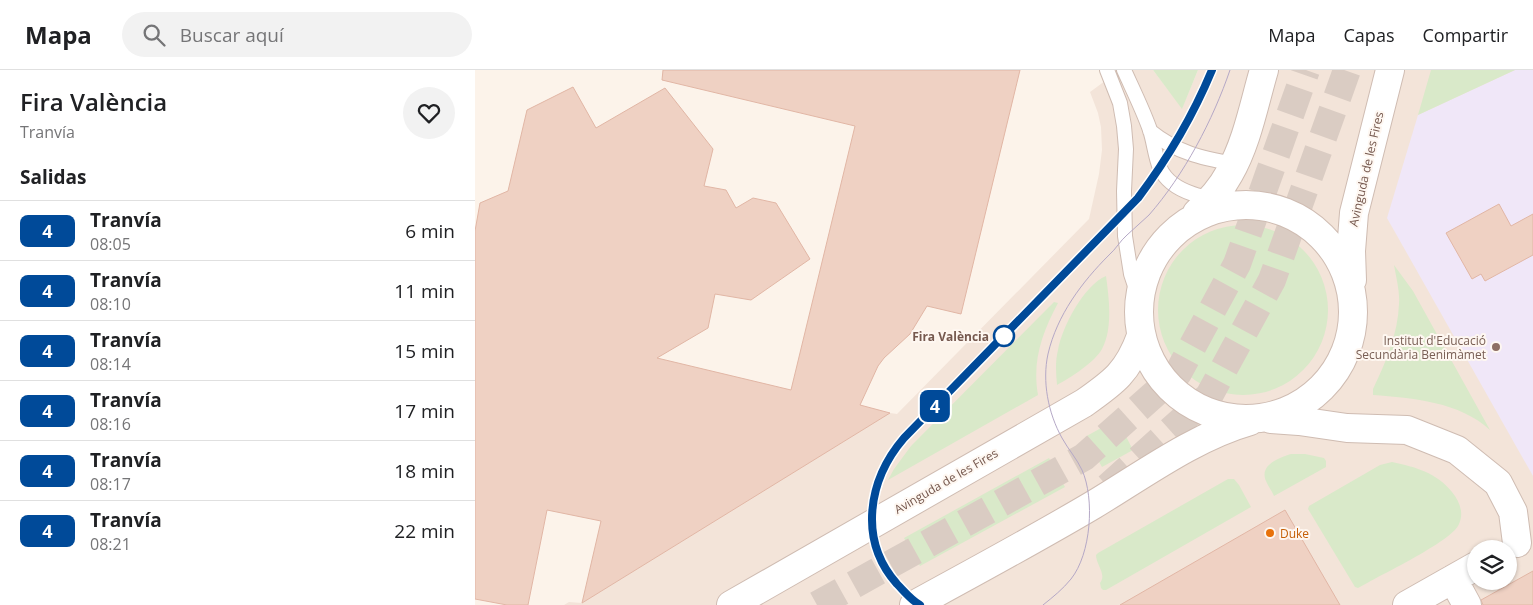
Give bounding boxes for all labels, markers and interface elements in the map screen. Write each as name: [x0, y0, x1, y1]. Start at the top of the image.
search box: [122, 12, 472, 57]
text: Mapa: [25, 18, 92, 51]
icon: search: [140, 21, 168, 49]
text: Buscar aquí: [180, 22, 284, 48]
text: Mapa: [1268, 23, 1316, 47]
text: Capas: [1344, 23, 1394, 47]
text: Compartir: [1422, 23, 1508, 47]
text: Fira València: [20, 85, 167, 118]
button: heart: [403, 87, 455, 139]
street label: Avinguda de les Fires: [1345, 110, 1388, 228]
text: Tranvía: [20, 121, 75, 143]
text: Salidas: [20, 164, 86, 190]
text: Tranvía: [90, 207, 162, 233]
text: 6 min: [405, 218, 455, 244]
text: 4: [42, 219, 53, 243]
text: 08:05: [90, 233, 131, 255]
text: Tranvía: [90, 267, 162, 293]
text: 11 min: [394, 278, 455, 304]
text: 4: [42, 279, 53, 303]
text: 08:10: [90, 293, 131, 315]
marker: Fira València: [993, 325, 1015, 347]
text: Tranvía: [90, 327, 162, 353]
place label: Fira València: [912, 328, 989, 345]
place label: Institut d'Educació Secundària Benimàmet: [1356, 332, 1486, 363]
text: 15 min: [394, 338, 455, 364]
text: 4: [42, 339, 53, 363]
marker: Institut d'Educació Secundària Benimàmet: [1490, 341, 1502, 353]
text: 08:14: [90, 353, 131, 375]
text: Tranvía: [90, 387, 162, 413]
line badge: 4: [919, 390, 951, 422]
text: 4: [930, 394, 940, 418]
text: 17 min: [394, 398, 455, 424]
text: 4: [42, 399, 53, 423]
text: 08:16: [90, 413, 131, 435]
street label: Avinguda de les Fires: [891, 444, 1001, 518]
text: Tranvía: [90, 447, 162, 473]
text: 18 min: [394, 458, 455, 484]
text: 4: [42, 459, 53, 483]
text: 08:17: [90, 473, 131, 495]
text: Tranvía: [90, 507, 162, 533]
text: 22 min: [394, 518, 455, 544]
text: 4: [42, 519, 53, 543]
place label: Duke: [1280, 525, 1309, 542]
marker: Duke: [1264, 527, 1276, 539]
text: 08:21: [90, 533, 131, 555]
map controls: [1467, 540, 1517, 590]
button: layers: [1467, 540, 1517, 590]

